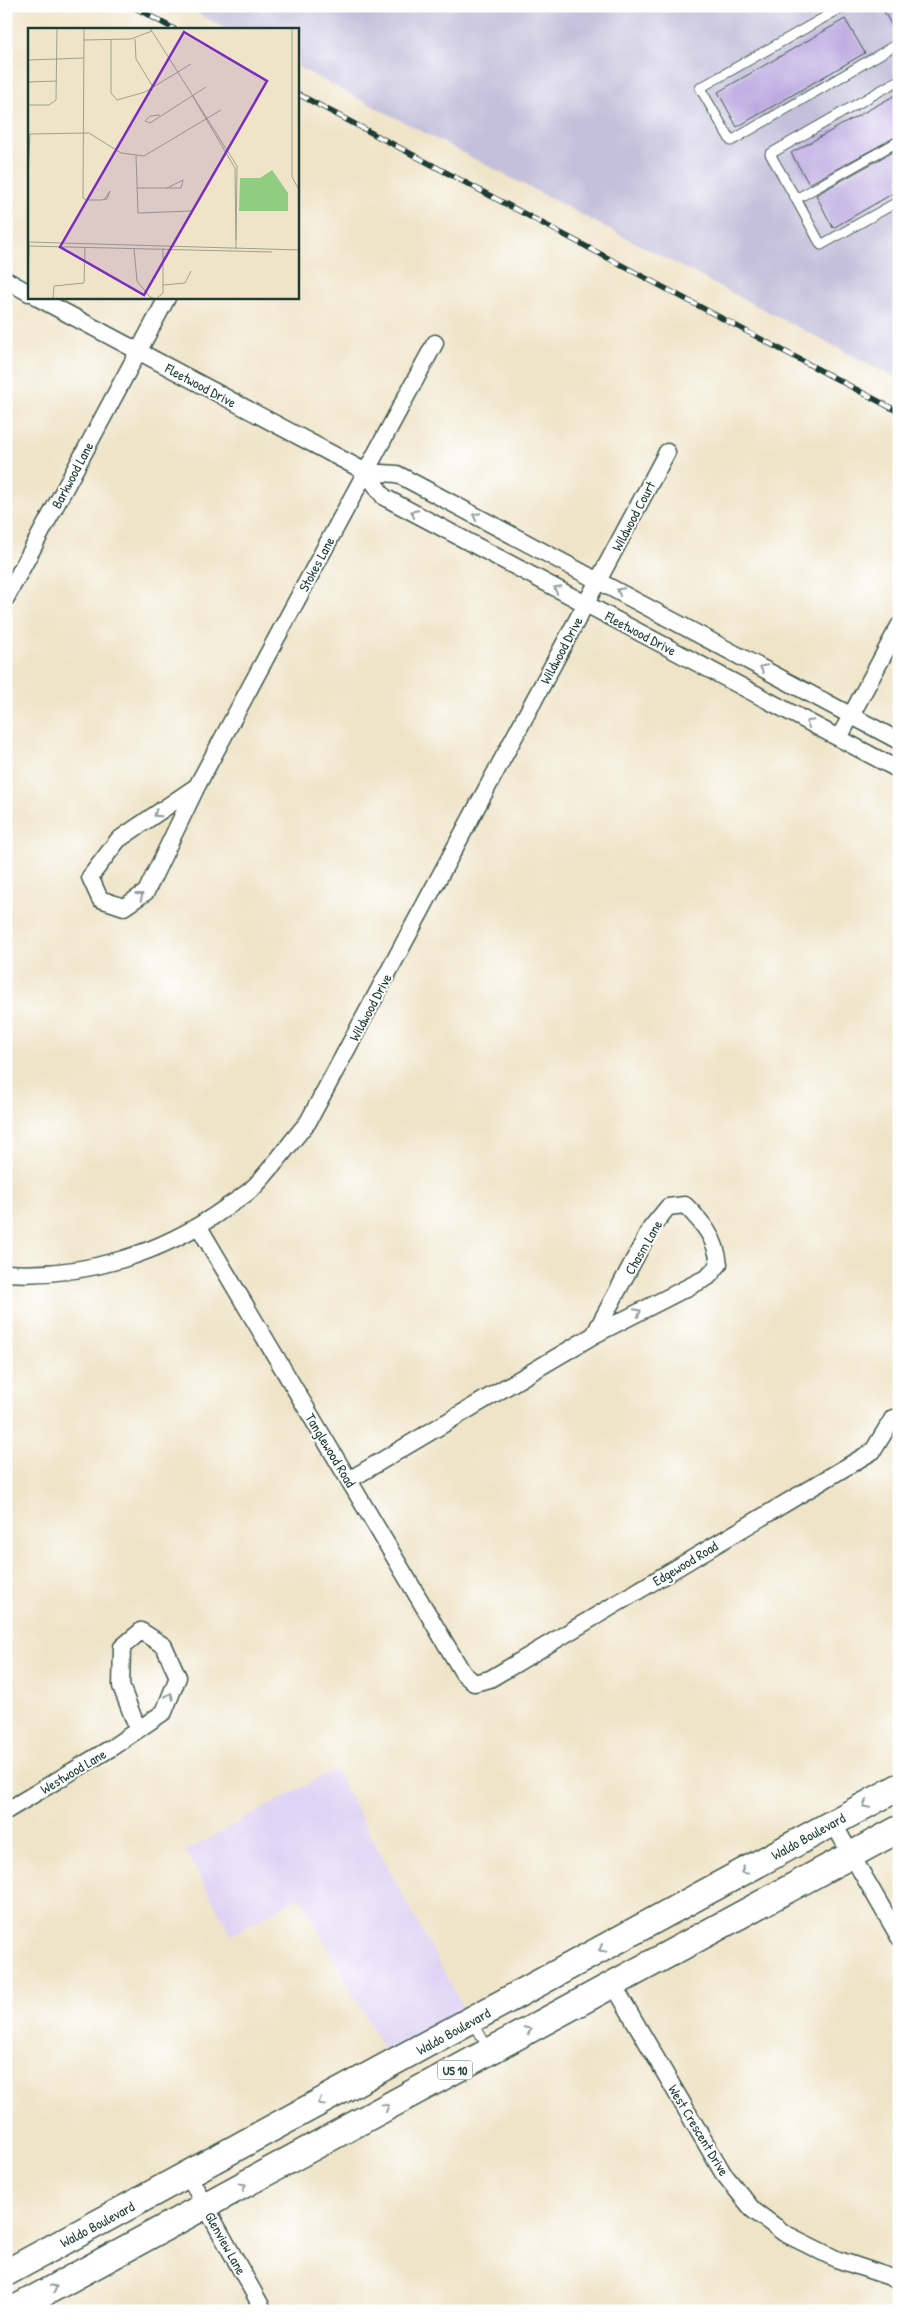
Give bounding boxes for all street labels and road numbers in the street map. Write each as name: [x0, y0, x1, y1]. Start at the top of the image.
street label: Fleetwood Drive: [161, 358, 240, 412]
street label: Barkwood Lane: [47, 438, 98, 512]
street label: Wildwood Court: [607, 478, 659, 554]
street label: Stokes Lane: [294, 533, 339, 595]
street label: Fleetwood Drive: [601, 606, 680, 660]
street label: Wildwood Drive: [535, 613, 587, 687]
street label: Wildwood Drive: [344, 970, 396, 1044]
street label: Chasm Lane: [620, 1216, 666, 1278]
street label: Tanglewood Road: [301, 1409, 361, 1492]
street label: Edgewood Road: [649, 1536, 722, 1591]
street label: Westwood Lane: [37, 1744, 110, 1798]
street label: Waldo Boulevard: [768, 1808, 849, 1864]
street label: Waldo Boulevard: [413, 2003, 494, 2059]
road number: US 10: [438, 2060, 472, 2080]
street label: West Crescent Drive: [664, 2081, 734, 2180]
street label: Waldo Boulevard: [56, 2196, 138, 2252]
street label: Glenview Lane: [201, 2208, 251, 2278]

